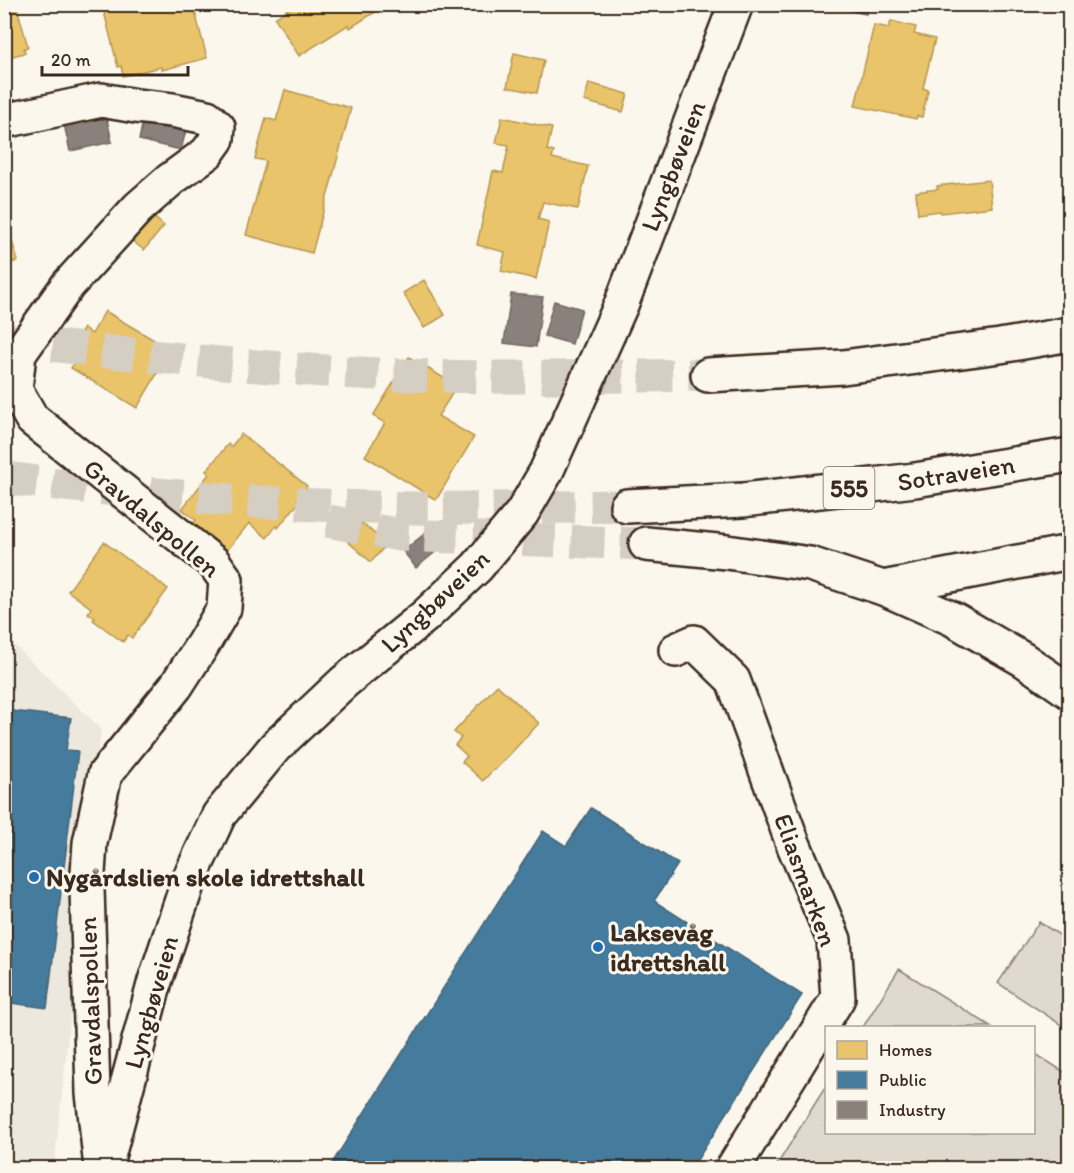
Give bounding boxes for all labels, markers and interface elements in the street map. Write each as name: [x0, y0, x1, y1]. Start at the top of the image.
scale bar: [42, 39, 188, 77]
text: 20 m: [51, 49, 91, 71]
street label: Lyngbøveien: [633, 96, 713, 236]
street label: Sotraveien: [895, 448, 1017, 498]
street label: Gravdalspollen: [77, 452, 227, 585]
road number: 555: [824, 467, 874, 509]
street label: Lyngbøveien: [374, 542, 496, 660]
street label: Eliasmarken: [767, 809, 845, 951]
place label: Nygårdslien skole idrettshall: [46, 861, 365, 893]
marker: Nygårdslien skole idrettshall: [27, 870, 41, 884]
street label: Gravdalspollen: [71, 916, 109, 1086]
place label: Laksevåg idrettshall: [610, 916, 726, 978]
street label: Lyngbøveien: [117, 931, 185, 1072]
marker: Laksevåg idrettshall: [591, 940, 605, 954]
legend: [825, 1026, 1035, 1134]
text: Homes: [879, 1039, 932, 1061]
text: Public: [879, 1069, 927, 1091]
text: Industry: [879, 1099, 946, 1121]

